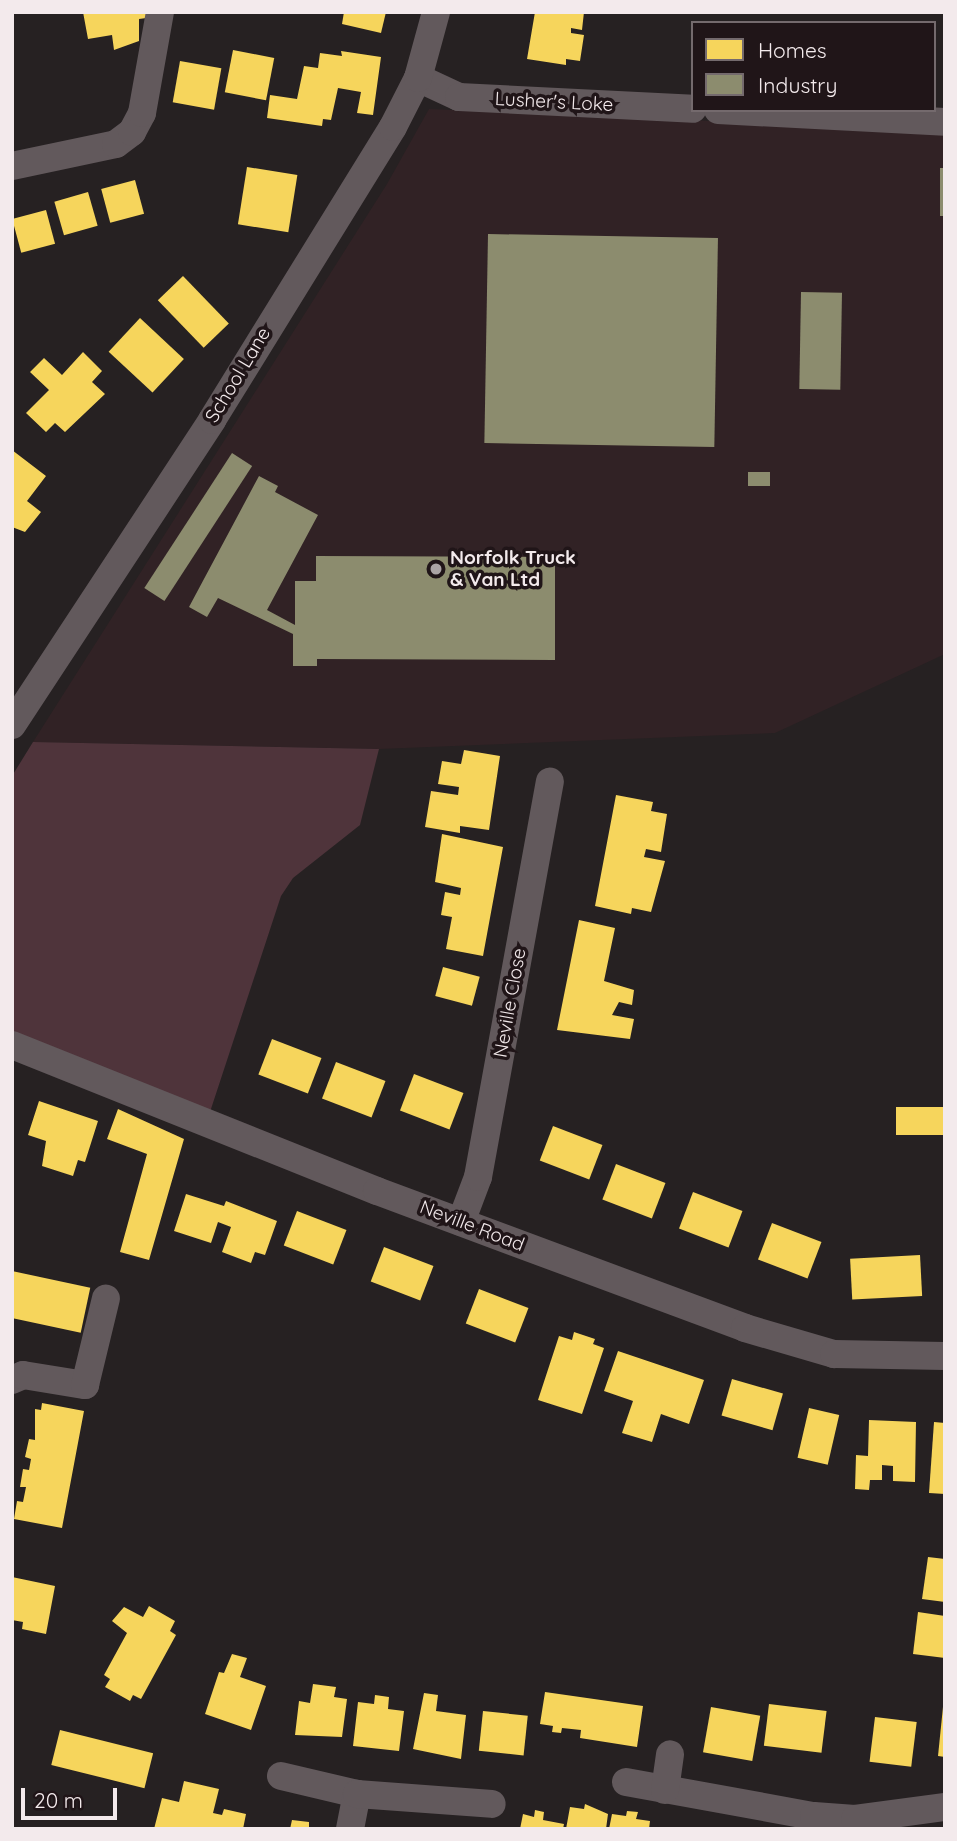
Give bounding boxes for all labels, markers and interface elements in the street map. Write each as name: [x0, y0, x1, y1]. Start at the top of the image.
legend: [691, 21, 936, 112]
text: Homes: [758, 37, 827, 63]
text: Industry: [758, 72, 837, 98]
street label: Lusher's Loke: [494, 88, 614, 116]
street label: School Lane: [201, 323, 275, 427]
place label: Norfolk Truck & Van Ltd: [450, 547, 576, 591]
marker: Norfolk Truck & Van Ltd: [428, 561, 444, 577]
street label: Neville Close: [489, 946, 531, 1060]
street label: Neville Road: [416, 1196, 528, 1256]
scale bar: [24, 1774, 121, 1818]
text: 20 m: [34, 1787, 83, 1813]

